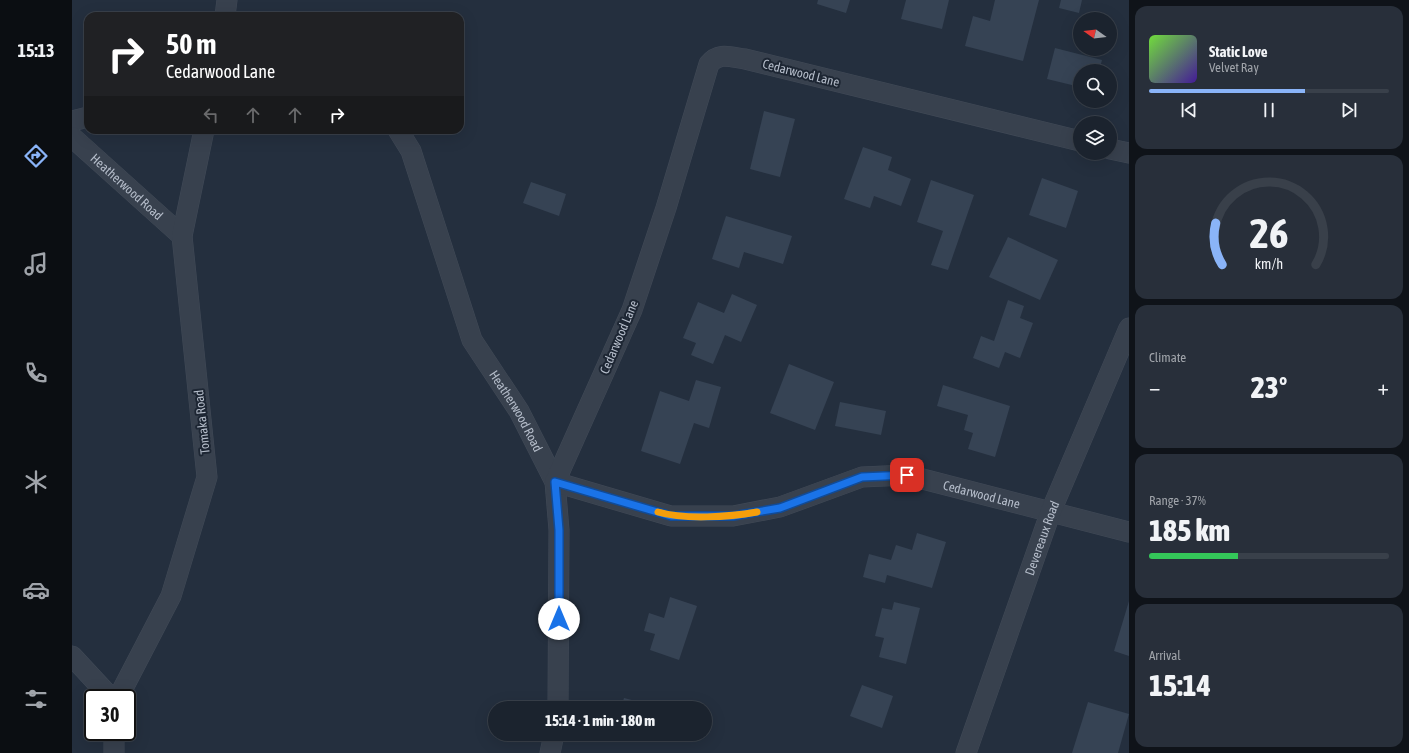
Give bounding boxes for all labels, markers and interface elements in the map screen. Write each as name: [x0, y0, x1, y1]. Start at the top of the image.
north arrow: [1073, 12, 1117, 56]
map controls: [1073, 12, 1117, 160]
icon: right: [100, 28, 152, 80]
text: 50 m: [166, 28, 216, 60]
text: 15:13: [17, 40, 55, 61]
text: Static Love: [1209, 43, 1268, 60]
street label: Cedarwood Lane: [761, 56, 841, 90]
text: Velvet Ray: [1209, 60, 1259, 75]
text: Cedarwood Lane: [166, 61, 275, 82]
button: search: [1073, 64, 1117, 108]
icon: previous: [1178, 99, 1200, 121]
icon: pause: [1258, 99, 1280, 121]
icon: next: [1338, 99, 1360, 121]
icon: left: [200, 104, 222, 126]
icon: ahead: [242, 104, 264, 126]
icon: ahead: [284, 104, 306, 126]
icon: right: [326, 104, 348, 126]
button: layers: [1073, 116, 1117, 160]
icon: directions: [22, 142, 50, 170]
street label: Heatherwood Road: [88, 150, 166, 223]
text: 26: [1249, 209, 1289, 257]
icon: music: [22, 250, 50, 278]
text: km/h: [1255, 256, 1283, 272]
street label: Cedarwood Lane: [597, 298, 641, 376]
text: Climate: [1149, 350, 1186, 365]
icon: phone: [22, 359, 50, 387]
street label: Heatherwood Road: [487, 367, 546, 454]
text: 23°: [1251, 370, 1287, 404]
text: −: [1149, 374, 1160, 400]
text: +: [1378, 374, 1389, 400]
street label: Tomaka Road: [191, 389, 213, 455]
pin: [890, 458, 924, 492]
icon: arrive: [896, 464, 918, 486]
icon: climate: [22, 468, 50, 496]
street label: Cedarwood Lane: [942, 477, 1022, 511]
text: Range · 37%: [1149, 493, 1206, 508]
street label: Devereaux Road: [1022, 498, 1062, 577]
text: 185 km: [1149, 513, 1230, 547]
icon: car: [22, 576, 50, 604]
position arrow: [538, 598, 580, 640]
text: Arrival: [1149, 648, 1181, 663]
text: 15:14: [1149, 668, 1211, 702]
icon: filters: [22, 685, 50, 713]
speed limit sign: 30: [84, 689, 136, 741]
text: 15:14 · 1 min · 180 m: [545, 712, 655, 729]

